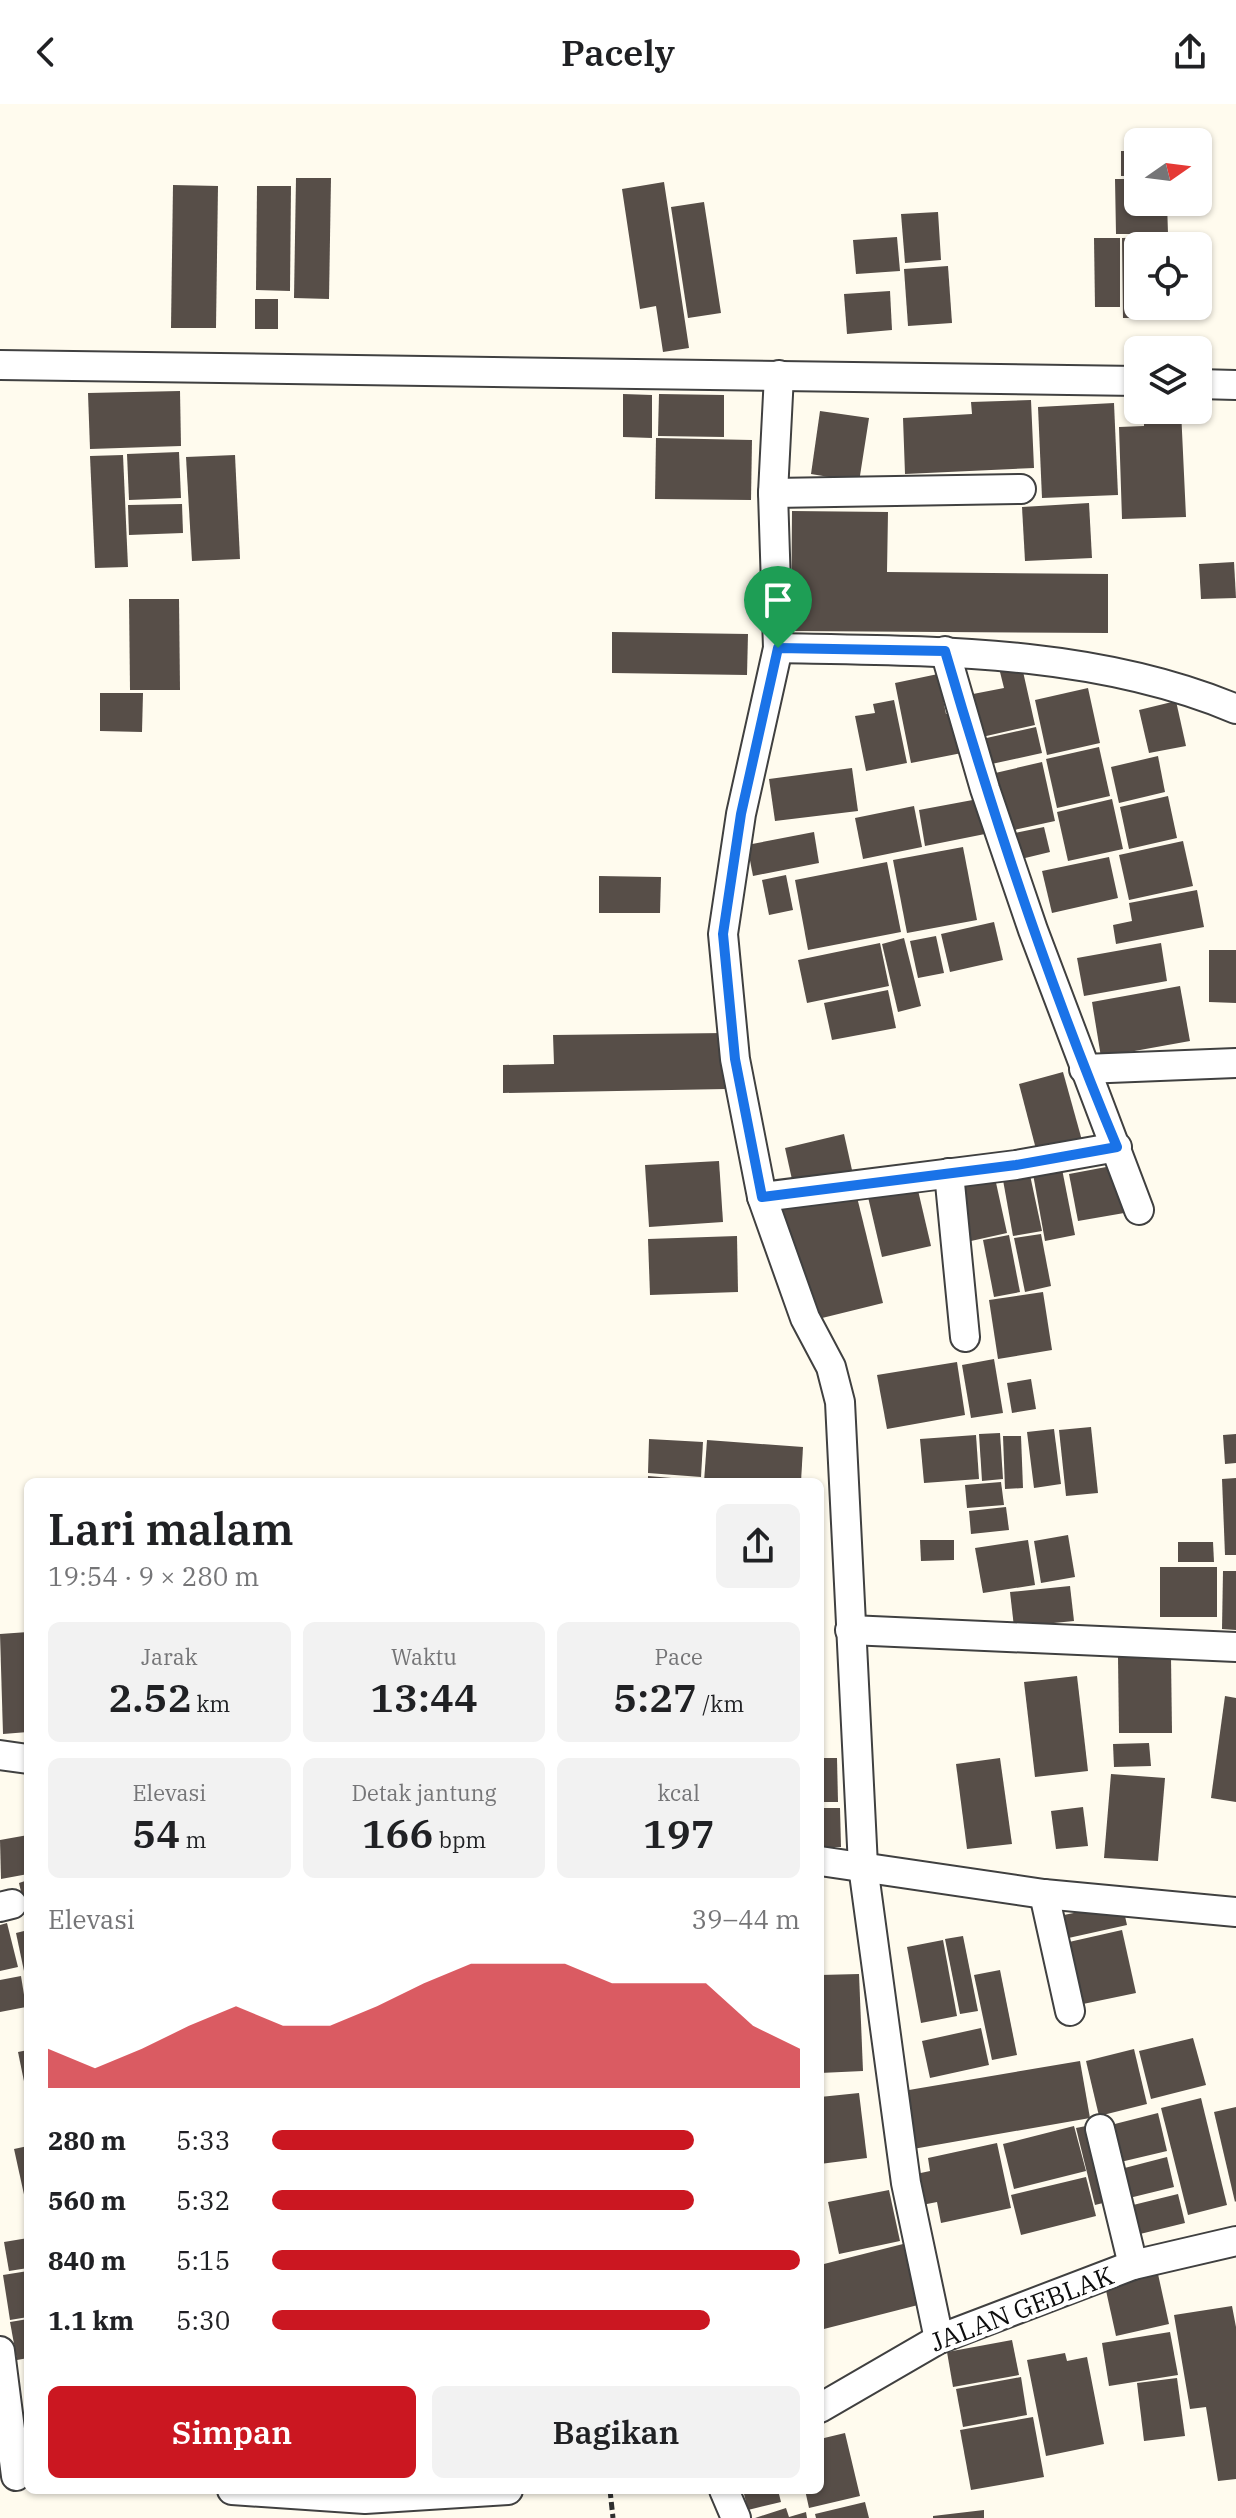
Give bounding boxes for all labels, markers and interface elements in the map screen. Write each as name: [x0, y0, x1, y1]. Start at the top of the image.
text: Pacely: [561, 29, 675, 76]
icon: back: [24, 30, 68, 74]
icon: share: [1168, 30, 1212, 74]
north arrow: [1124, 128, 1212, 216]
map controls: [1124, 128, 1212, 424]
button: locate: [1124, 232, 1212, 320]
button: layers: [1124, 336, 1212, 424]
pin: [744, 566, 812, 648]
icon: arrive: [756, 578, 800, 622]
text: Lari malam: [48, 1500, 294, 1557]
button: share: [716, 1504, 800, 1588]
text: 19:54 · 9 × 280 m: [48, 1559, 259, 1593]
text: Jarak: [141, 1642, 198, 1671]
text: Waktu: [391, 1642, 457, 1671]
text: Pace: [654, 1642, 703, 1671]
text: 2.52: [108, 1671, 191, 1723]
text: 13:44: [370, 1671, 478, 1723]
text: 5:27: [613, 1671, 697, 1723]
text: km: [191, 1689, 230, 1718]
text: /km: [697, 1689, 744, 1718]
text: Elevasi: [133, 1778, 206, 1807]
text: Detak jantung: [351, 1778, 497, 1807]
text: kcal: [657, 1778, 700, 1807]
text: 54: [132, 1807, 180, 1859]
text: 166: [362, 1807, 434, 1859]
text: 197: [643, 1807, 715, 1859]
text: m: [180, 1825, 206, 1854]
text: bpm: [434, 1825, 486, 1854]
text: Elevasi: [48, 1902, 135, 1936]
text: 39–44 m: [692, 1902, 800, 1936]
text: 280 m: [48, 2123, 126, 2157]
text: 5:33: [176, 2123, 230, 2157]
text: 560 m: [48, 2183, 126, 2217]
text: 5:32: [176, 2183, 230, 2217]
text: 840 m: [48, 2243, 126, 2277]
text: 5:15: [176, 2243, 230, 2277]
street label: JALAN GEBLAK: [925, 2258, 1118, 2359]
text: 1.1 km: [48, 2303, 134, 2337]
text: 5:30: [176, 2303, 230, 2337]
button: Simpan: [48, 2386, 416, 2478]
button: Bagikan: [432, 2386, 800, 2478]

